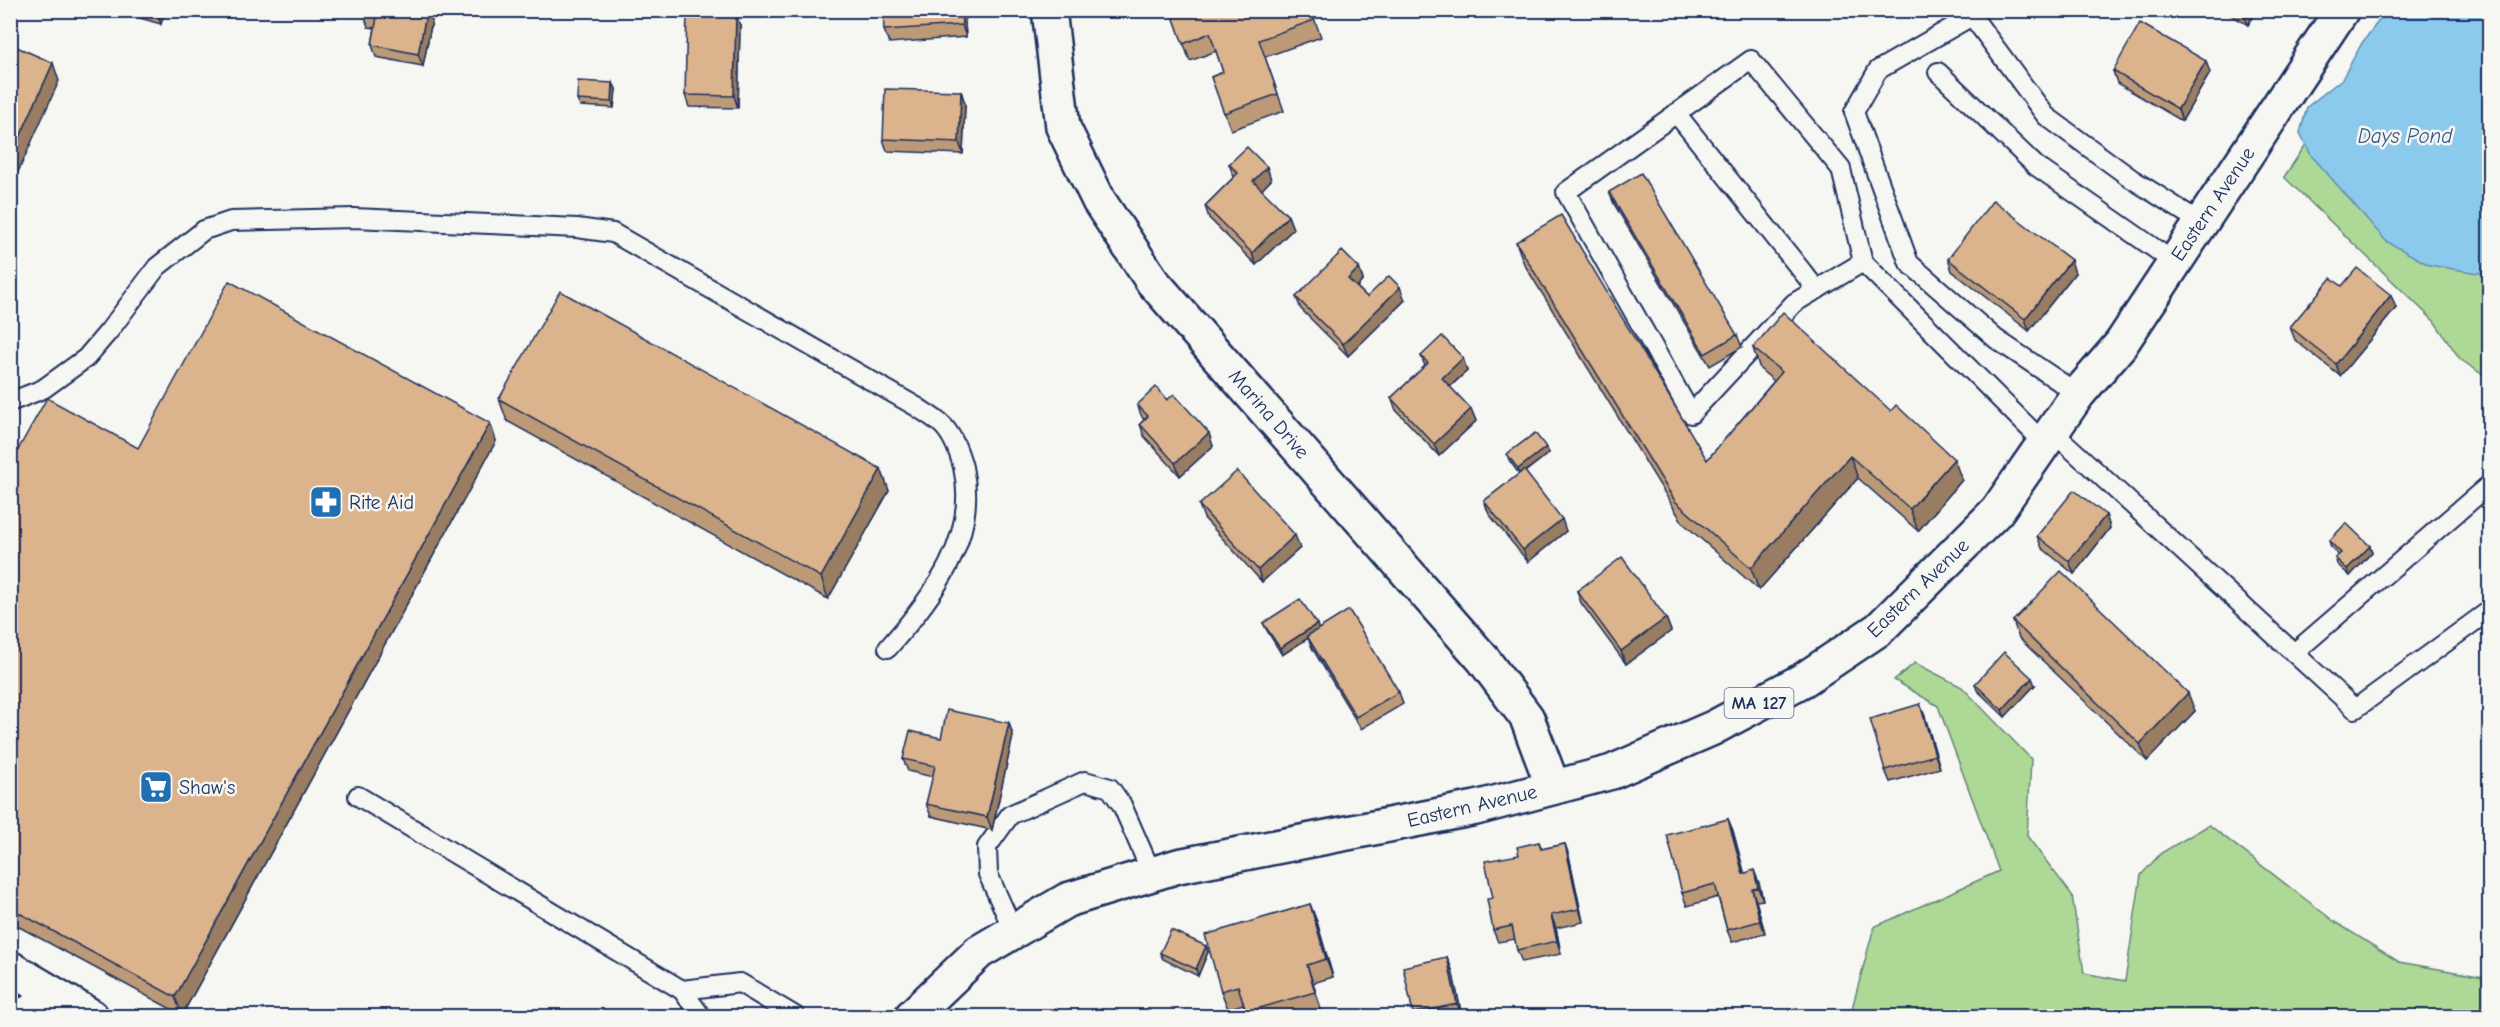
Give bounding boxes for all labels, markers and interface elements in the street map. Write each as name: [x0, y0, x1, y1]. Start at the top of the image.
water label: Days Pond: [2358, 124, 2453, 148]
street label: Eastern Avenue: [2166, 143, 2260, 265]
street label: Marina Drive: [1224, 365, 1314, 463]
pharmacy icon: Rite Aid: [308, 484, 344, 520]
place label: Rite Aid: [349, 491, 414, 514]
street label: Eastern Avenue: [1862, 534, 1974, 642]
road number: MA 127: [1724, 688, 1794, 718]
supermarket icon: Shaw's: [138, 769, 174, 805]
place label: Shaw's: [179, 776, 235, 799]
street label: Eastern Avenue: [1405, 780, 1539, 832]

